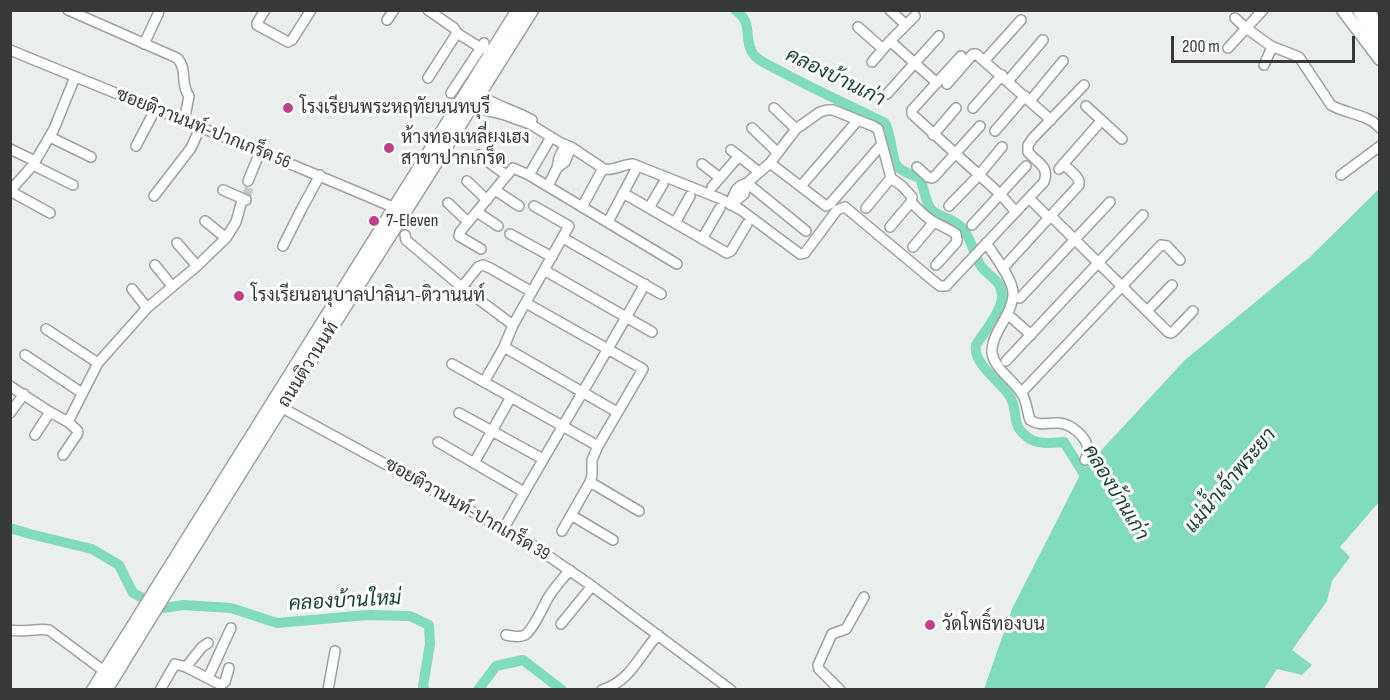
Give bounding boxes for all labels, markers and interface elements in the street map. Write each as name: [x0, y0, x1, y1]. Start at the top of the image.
scale bar: [1174, 24, 1358, 62]
text: 200 m: [1182, 36, 1220, 57]
water label: คลองบ้านเก่า: [782, 44, 888, 112]
street label: ซอยติวานนท์-ปากเกร็ด 56: [113, 84, 293, 174]
place label: โรงเรียนพระหฤทัยนนทบุรี: [300, 97, 490, 119]
marker: โรงเรียนพระหฤทัยนนทบุรี: [281, 101, 295, 115]
place label: ห้างทองเหลี่ยงเฮง สาขาปากเกร็ด: [401, 127, 530, 170]
marker: ห้างทองเหลี่ยงเฮง สาขาปากเกร็ด: [382, 141, 396, 155]
place label: 7-Eleven: [386, 210, 439, 232]
marker: 7-Eleven: [367, 214, 381, 228]
place label: โรงเรียนอนุบาลปาลินา-ติวานนท์: [251, 285, 485, 307]
marker: โรงเรียนอนุบาลปาลินา-ติวานนท์: [232, 289, 246, 303]
street label: ถนนติวานนท์: [274, 318, 344, 412]
water label: แม่น้ำเจ้าพระยา: [1180, 424, 1282, 538]
water label: คลองบ้านเก่า: [1077, 441, 1153, 545]
street label: ซอยติวานนท์-ปากเกร็ด 39: [381, 454, 553, 566]
water label: คลองบ้านใหม่: [288, 587, 402, 617]
place label: วัดโพธิ์ทองบน: [942, 614, 1045, 636]
marker: วัดโพธิ์ทองบน: [923, 618, 937, 632]

